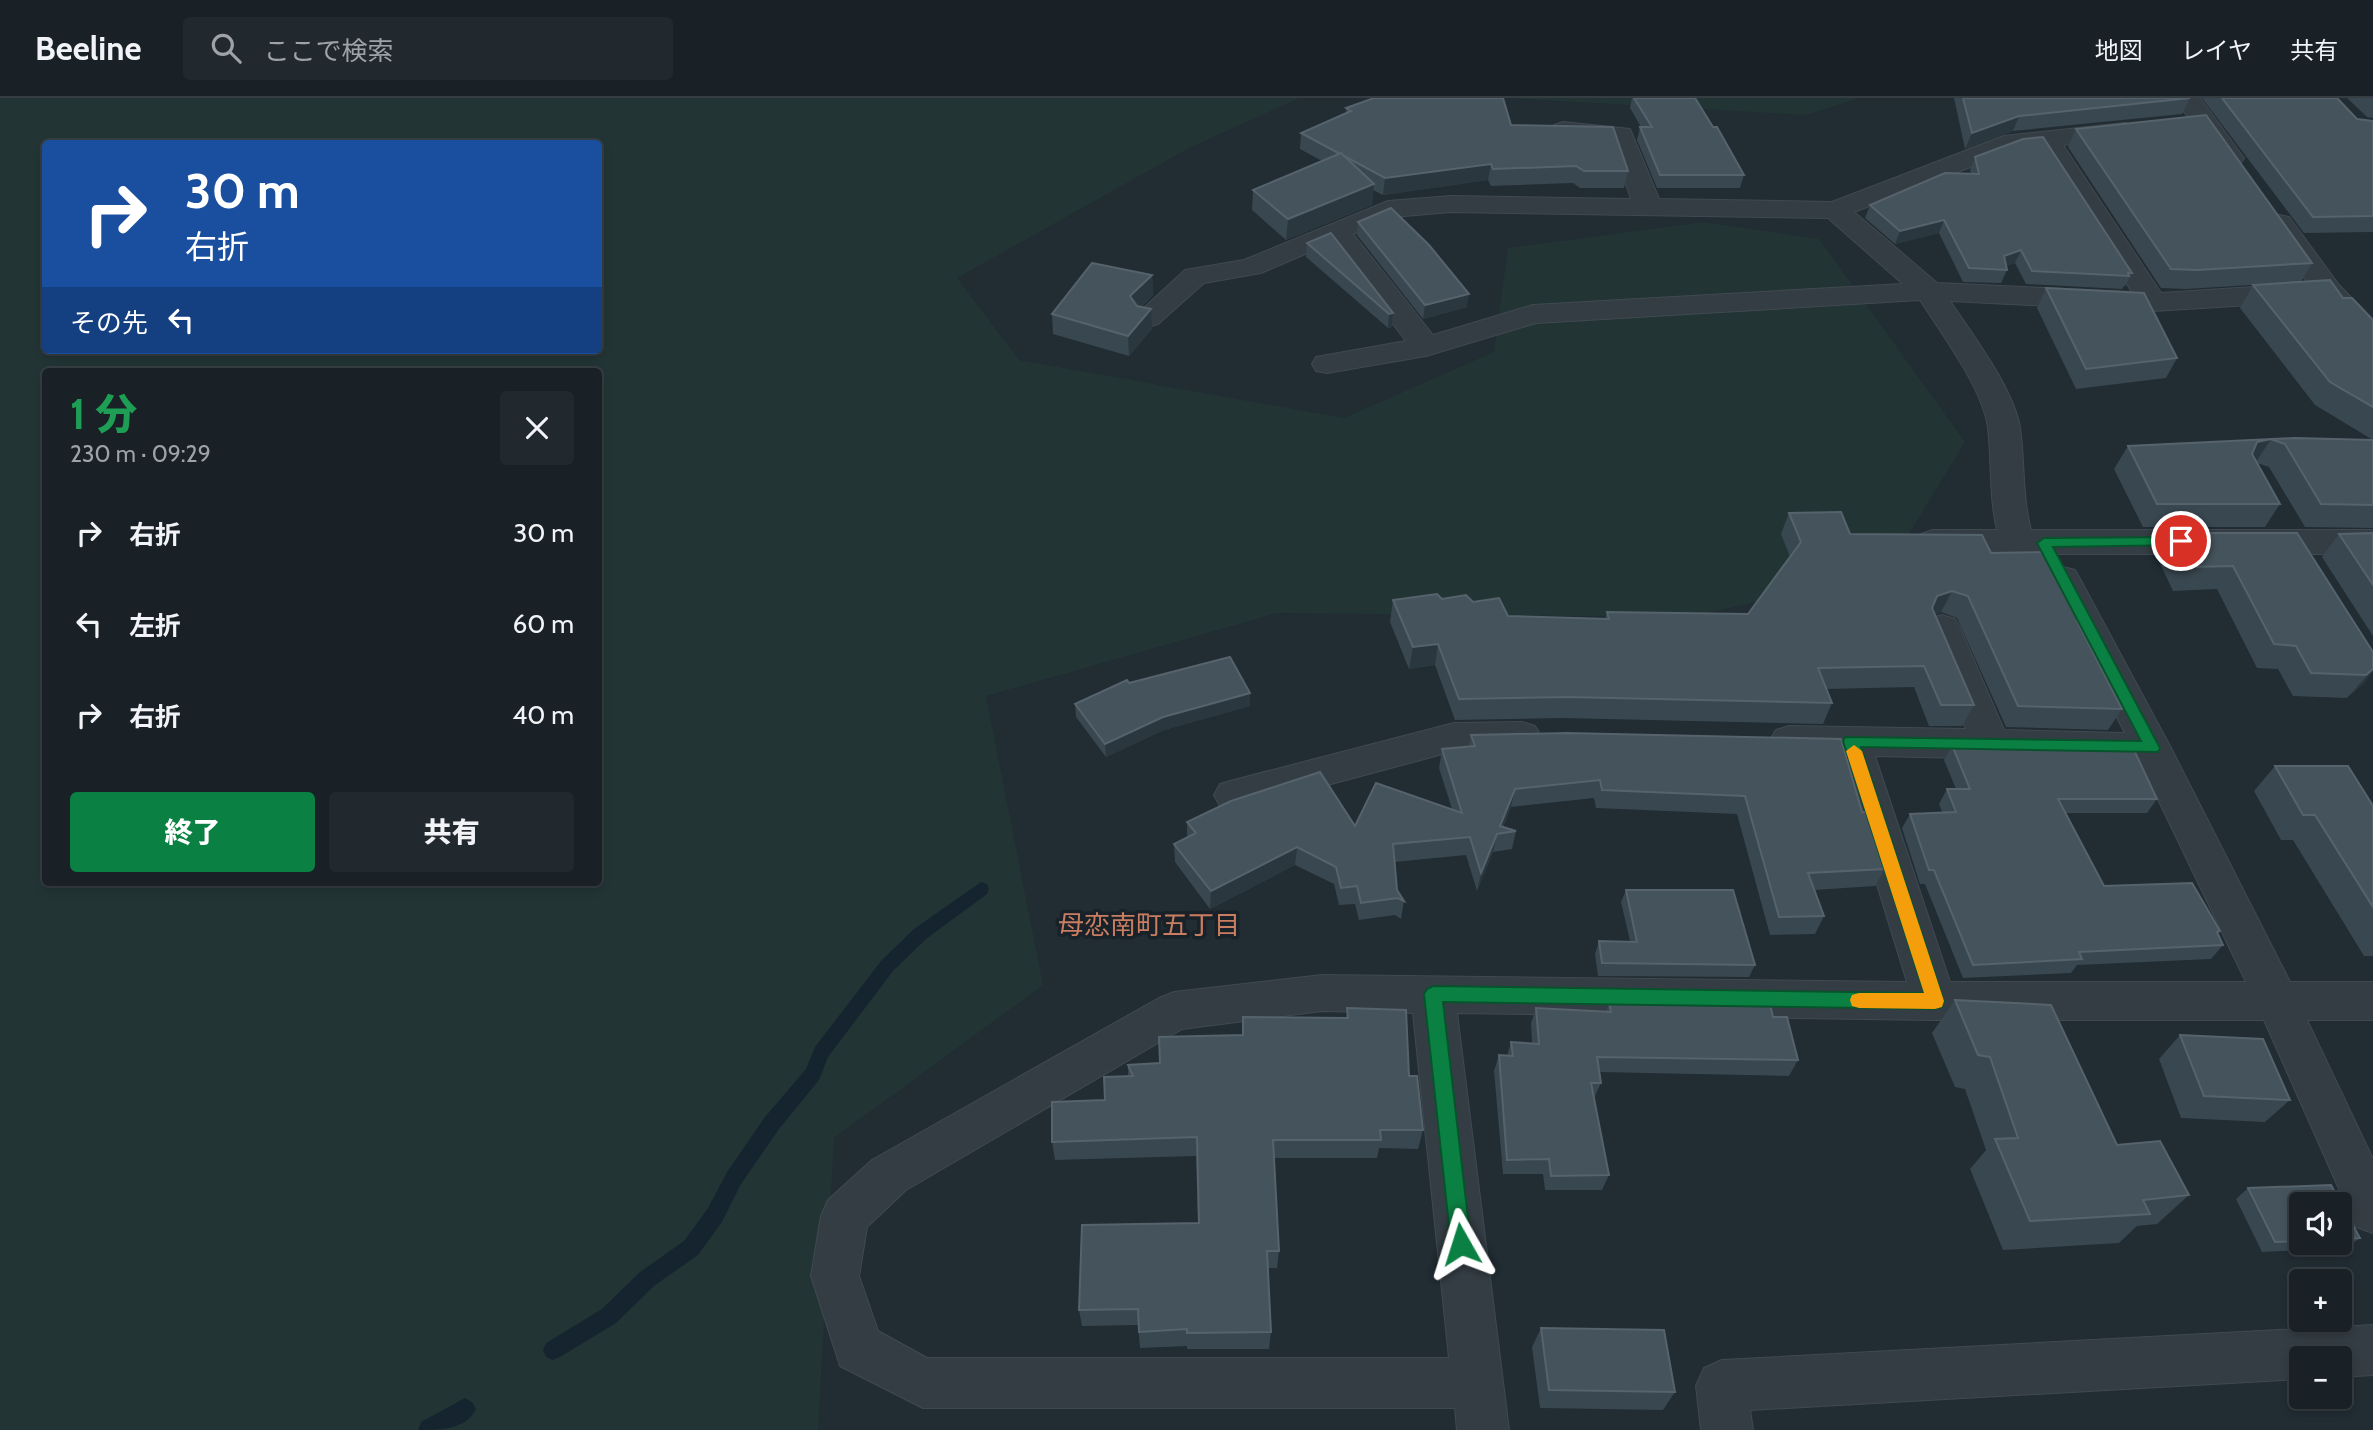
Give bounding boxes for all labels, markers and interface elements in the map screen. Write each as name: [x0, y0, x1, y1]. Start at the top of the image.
search box: [183, 17, 673, 80]
text: Beeline: [35, 28, 141, 68]
icon: search: [207, 29, 245, 67]
text: ここで検索: [263, 35, 393, 67]
text: 地図: [2095, 36, 2143, 65]
text: レイヤ: [2181, 36, 2252, 65]
text: 共有: [2290, 36, 2338, 65]
text: 30 m: [185, 161, 300, 220]
icon: right: [70, 168, 161, 259]
text: 右折: [185, 227, 249, 266]
icon: left: [162, 301, 200, 339]
text: その先: [70, 307, 148, 339]
text: 1 分: [70, 388, 137, 440]
button: close: [500, 391, 574, 465]
text: 230 m · 09:29: [70, 440, 211, 468]
pin: [2151, 511, 2211, 571]
icon: right: [70, 514, 108, 552]
text: 30 m: [513, 517, 574, 549]
text: 右折: [129, 519, 181, 551]
icon: arrive: [2162, 522, 2200, 560]
icon: left: [70, 605, 108, 643]
text: 60 m: [512, 608, 574, 640]
text: 左折: [129, 610, 181, 642]
icon: right: [70, 696, 108, 734]
text: 40 m: [512, 699, 574, 731]
text: 右折: [129, 701, 181, 733]
button: 終了: [70, 792, 315, 872]
button: 共有: [329, 792, 574, 872]
district label: 母恋南町五丁目: [1058, 909, 1240, 941]
map controls: [2289, 1192, 2352, 1409]
button: sound: [2289, 1192, 2352, 1255]
position arrow: [1424, 1207, 1498, 1281]
button: +: [2289, 1269, 2352, 1332]
button: −: [2289, 1346, 2352, 1409]

